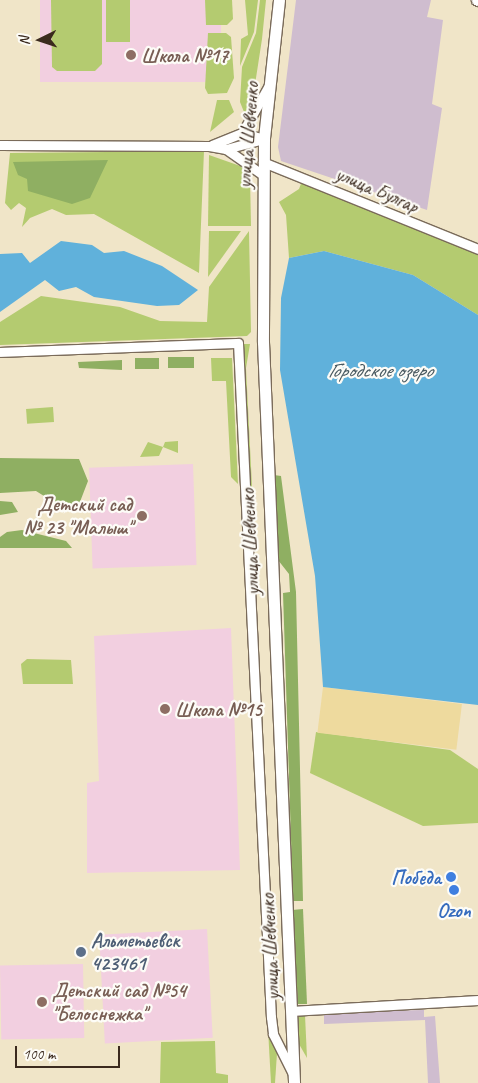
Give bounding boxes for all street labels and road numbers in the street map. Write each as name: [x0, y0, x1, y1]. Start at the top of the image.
street label: улица Шевченко: [232, 80, 264, 190]
street label: улица Булгар: [332, 162, 422, 218]
street label: улица Шевченко: [235, 487, 265, 597]
street label: улица Шевченко: [255, 892, 285, 1002]

